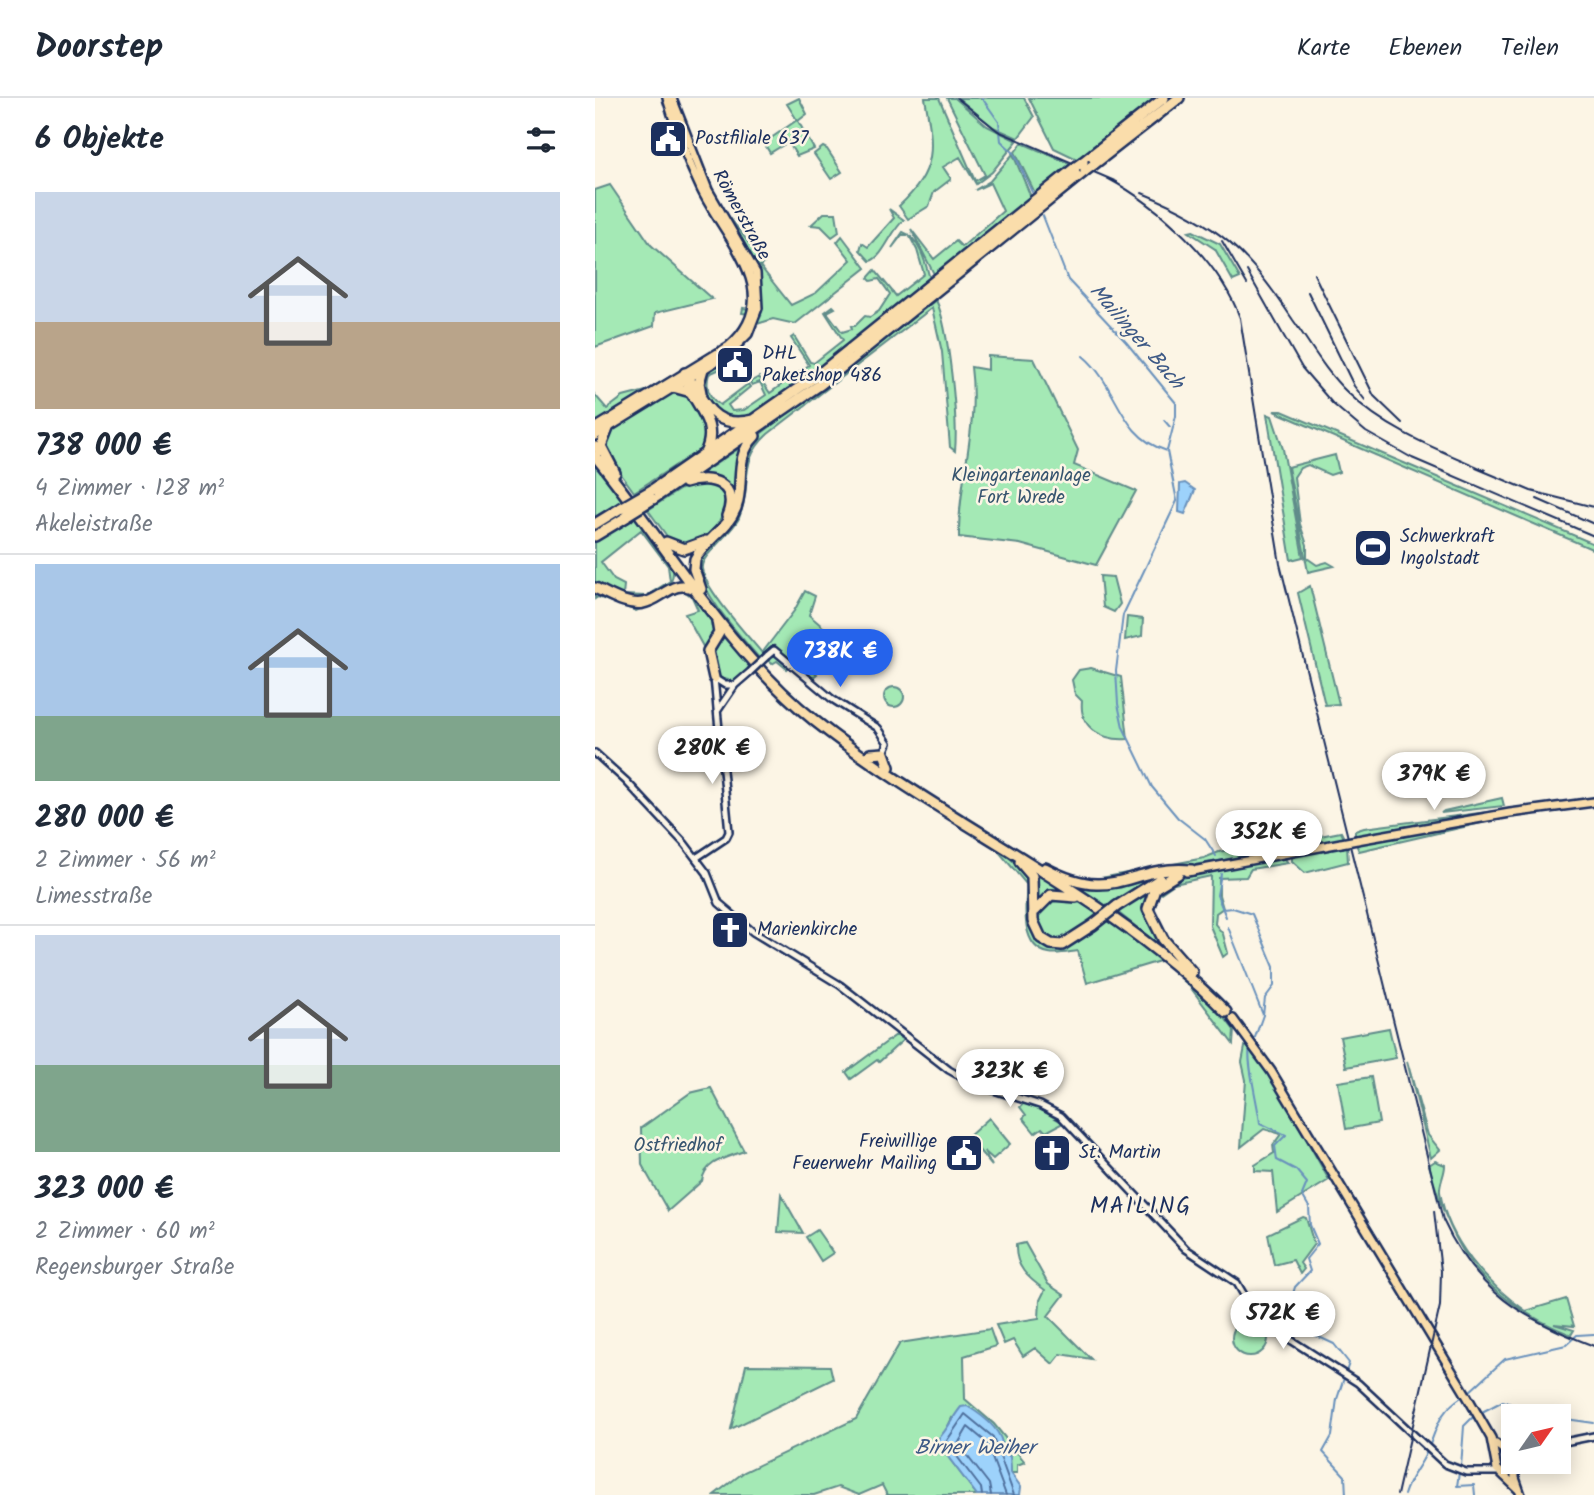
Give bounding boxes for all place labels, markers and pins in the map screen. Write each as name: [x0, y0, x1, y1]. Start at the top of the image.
public building icon: Postfiliale 637: [647, 118, 689, 160]
place label: Postfiliale 637: [695, 124, 810, 154]
place label: DHL Paketshop 486: [762, 339, 882, 391]
public building icon: DHL Paketshop 486: [714, 344, 756, 386]
place label: Schwerkraft Ingolstadt: [1400, 522, 1496, 574]
sports icon: Schwerkraft Ingolstadt: [1352, 527, 1394, 569]
pin: 738K €: [783, 630, 897, 689]
pin: 280K €: [655, 726, 769, 786]
pin: 379K €: [1377, 752, 1491, 812]
pin: 352K €: [1212, 810, 1326, 870]
church icon: Marienkirche: [709, 909, 751, 951]
place label: Marienkirche: [757, 915, 858, 945]
pin: 323K €: [953, 1049, 1067, 1109]
place label: Freiwillige Feuerwehr Mailing: [792, 1127, 937, 1179]
public building icon: Freiwillige Feuerwehr Mailing: [943, 1132, 985, 1174]
church icon: St. Martin: [1031, 1132, 1073, 1174]
place label: St. Martin: [1079, 1138, 1161, 1168]
pin: 572K €: [1226, 1292, 1340, 1351]

